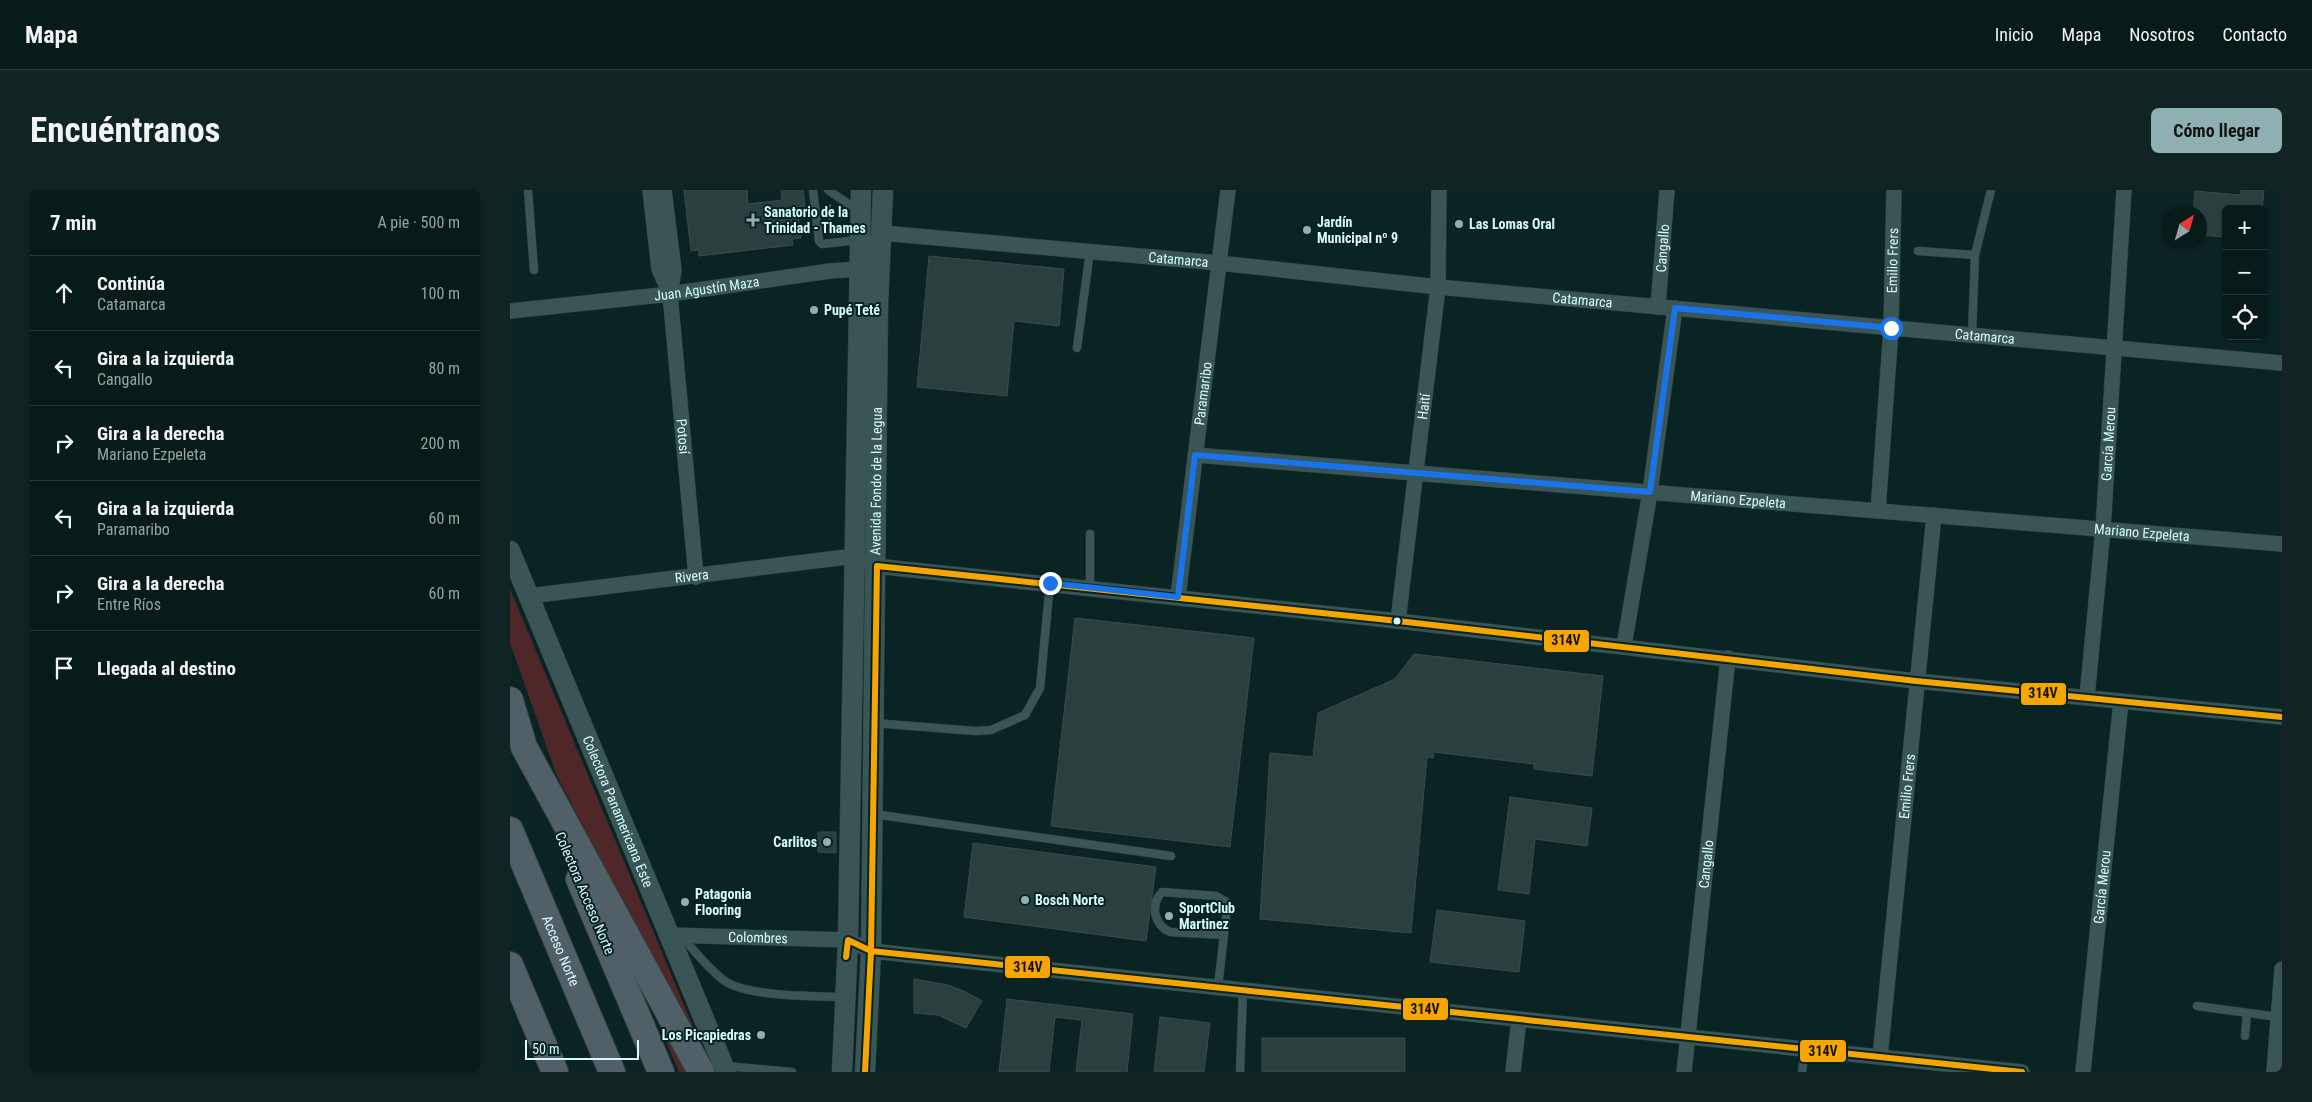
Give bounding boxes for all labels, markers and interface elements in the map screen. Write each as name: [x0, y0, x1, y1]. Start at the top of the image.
text: Mapa: [25, 21, 78, 49]
text: Inicio: [1995, 24, 2034, 45]
text: Mapa: [2062, 24, 2101, 45]
text: Nosotros: [2129, 24, 2195, 45]
text: Contacto: [2223, 24, 2287, 45]
button: Cómo llegar: [2151, 108, 2282, 153]
text: Encuéntranos: [30, 110, 221, 151]
place label: Sanatorio de la Trinidad - Thames: [764, 204, 866, 236]
north arrow: [2162, 205, 2207, 250]
map controls: [2222, 205, 2267, 340]
button: +: [2222, 205, 2267, 250]
text: 7 min: [50, 211, 97, 235]
text: A pie · 500 m: [377, 213, 460, 232]
marker: Sanatorio de la Trinidad - Thames: [746, 213, 760, 227]
place label: Jardín Municipal nº 9: [1317, 214, 1398, 246]
place label: Las Lomas Oral: [1469, 216, 1555, 232]
marker: Las Lomas Oral: [1453, 218, 1465, 230]
street label: Cangallo: [1653, 223, 1672, 273]
marker: Jardín Municipal nº 9: [1301, 224, 1313, 236]
street label: Emilio Frers: [1884, 228, 1901, 293]
street label: Catamarca: [1148, 249, 1209, 270]
button: −: [2222, 250, 2267, 295]
text: Continúa: [97, 272, 165, 295]
street label: Juan Agustín Maza: [653, 273, 760, 304]
icon: ahead: [50, 279, 78, 307]
text: 100 m: [421, 284, 460, 303]
street label: Catamarca: [1552, 289, 1613, 311]
text: Catamarca: [97, 295, 166, 314]
button: locate: [2222, 295, 2267, 340]
place label: Pupé Teté: [824, 302, 880, 318]
marker: Pupé Teté: [808, 304, 820, 316]
route start: [1880, 317, 1903, 340]
street label: Catamarca: [1954, 326, 2015, 347]
text: Gira a la izquierda: [97, 347, 234, 370]
icon: left: [50, 354, 78, 382]
text: 80 m: [428, 359, 460, 378]
street label: Paramaribo: [1191, 361, 1215, 426]
text: Cangallo: [97, 370, 152, 389]
street label: Haití: [1414, 392, 1433, 420]
street label: Avenida Fondo de la Legua: [867, 407, 885, 555]
street label: García Merou: [2098, 407, 2119, 481]
street label: Potosí: [673, 418, 693, 456]
text: Gira a la derecha: [97, 422, 224, 445]
icon: right: [50, 429, 78, 457]
text: 200 m: [421, 434, 460, 453]
text: Mariano Ezpeleta: [97, 445, 206, 464]
street label: Mariano Ezpeleta: [1690, 488, 1787, 511]
text: Gira a la izquierda: [97, 497, 234, 520]
icon: left: [50, 504, 78, 532]
text: 60 m: [428, 509, 460, 528]
text: Paramaribo: [97, 520, 170, 539]
street label: Mariano Ezpeleta: [2093, 521, 2190, 544]
street label: Rivera: [674, 566, 710, 586]
text: Gira a la derecha: [97, 572, 224, 595]
route end: [1039, 572, 1062, 595]
icon: right: [50, 579, 78, 607]
text: 60 m: [428, 584, 460, 603]
text: Entre Ríos: [97, 595, 161, 614]
unlabelled marker: [1392, 616, 1402, 626]
line badge: 314V: [1543, 629, 1590, 653]
text: 314V: [1551, 632, 1581, 648]
icon: arrive: [50, 654, 78, 682]
text: Llegada al destino: [97, 657, 236, 680]
line badge: 314V: [2020, 682, 2067, 706]
text: 314V: [2028, 685, 2058, 701]
street label: Colectora Panamericana Este: [579, 733, 657, 890]
street label: Emilio Frers: [1896, 753, 1918, 820]
street label: Colectora Acceso Norte: [552, 829, 618, 957]
place label: Carlitos: [773, 834, 817, 850]
marker: Carlitos: [821, 836, 833, 848]
street label: Cangallo: [1696, 839, 1717, 889]
street label: García Merou: [2090, 849, 2114, 925]
place label: Patagonia Flooring: [695, 886, 752, 918]
place label: Bosch Norte: [1035, 892, 1105, 908]
marker: Bosch Norte: [1019, 894, 1031, 906]
marker: Patagonia Flooring: [679, 896, 691, 908]
place label: SportClub Martinez: [1179, 900, 1235, 932]
marker: SportClub Martinez: [1163, 910, 1175, 922]
street label: Acceso Norte: [539, 913, 583, 989]
street label: Colombres: [728, 929, 788, 946]
line badge: 314V: [1004, 955, 1051, 979]
text: 314V: [1013, 959, 1043, 975]
line badge: 314V: [1402, 997, 1449, 1021]
text: 314V: [1410, 1001, 1440, 1017]
place label: Los Picapiedras: [662, 1027, 751, 1043]
marker: Los Picapiedras: [755, 1029, 767, 1041]
scale bar: [525, 1037, 639, 1060]
line badge: 314V: [1799, 1039, 1847, 1063]
text: 50 m: [532, 1041, 560, 1057]
text: 314V: [1808, 1043, 1838, 1059]

